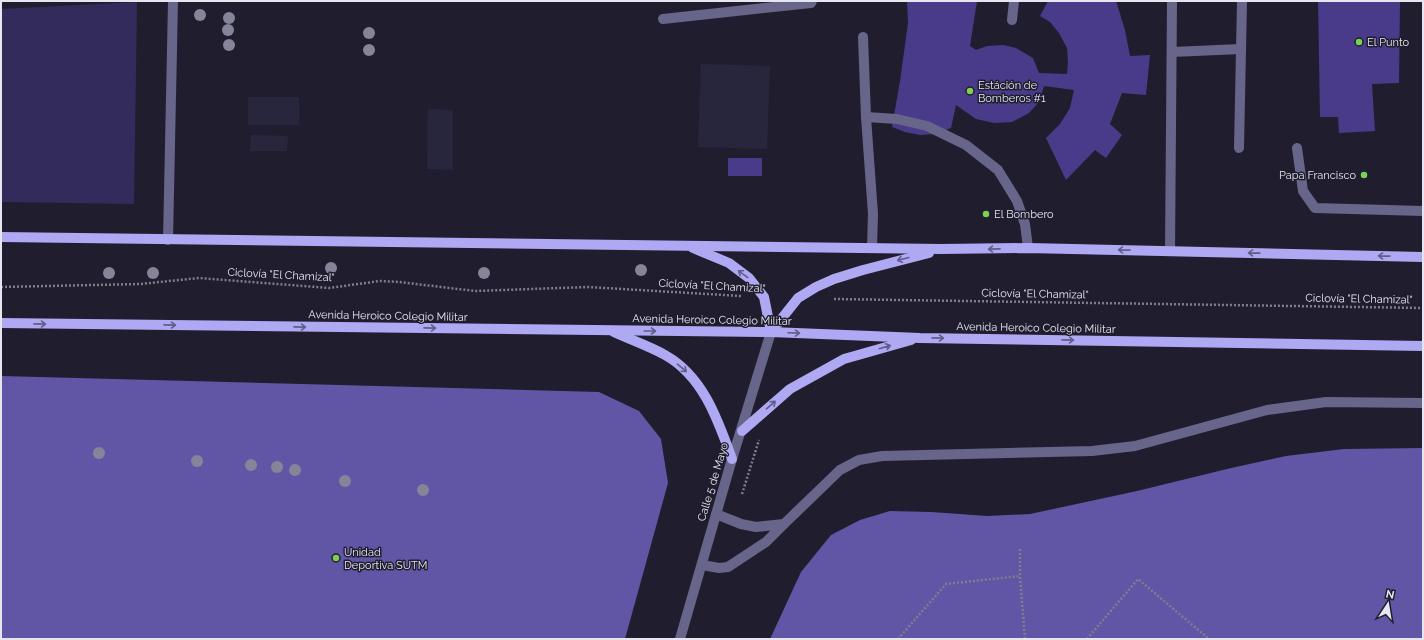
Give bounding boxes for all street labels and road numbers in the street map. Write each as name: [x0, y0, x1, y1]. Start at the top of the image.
street label: Ciclovía "El Chamizal": [227, 266, 335, 284]
street label: Ciclovía "El Chamizal": [658, 277, 766, 295]
street label: Ciclovía "El Chamizal": [981, 287, 1089, 301]
street label: Ciclovía "El Chamizal": [1305, 292, 1413, 306]
street label: Avenida Heroico Colegio Militar: [308, 308, 468, 324]
street label: Avenida Heroico Colegio Militar: [632, 312, 792, 328]
street label: Avenida Heroico Colegio Militar: [956, 320, 1116, 336]
street label: Calle 5 de Mayo: [695, 441, 731, 523]

